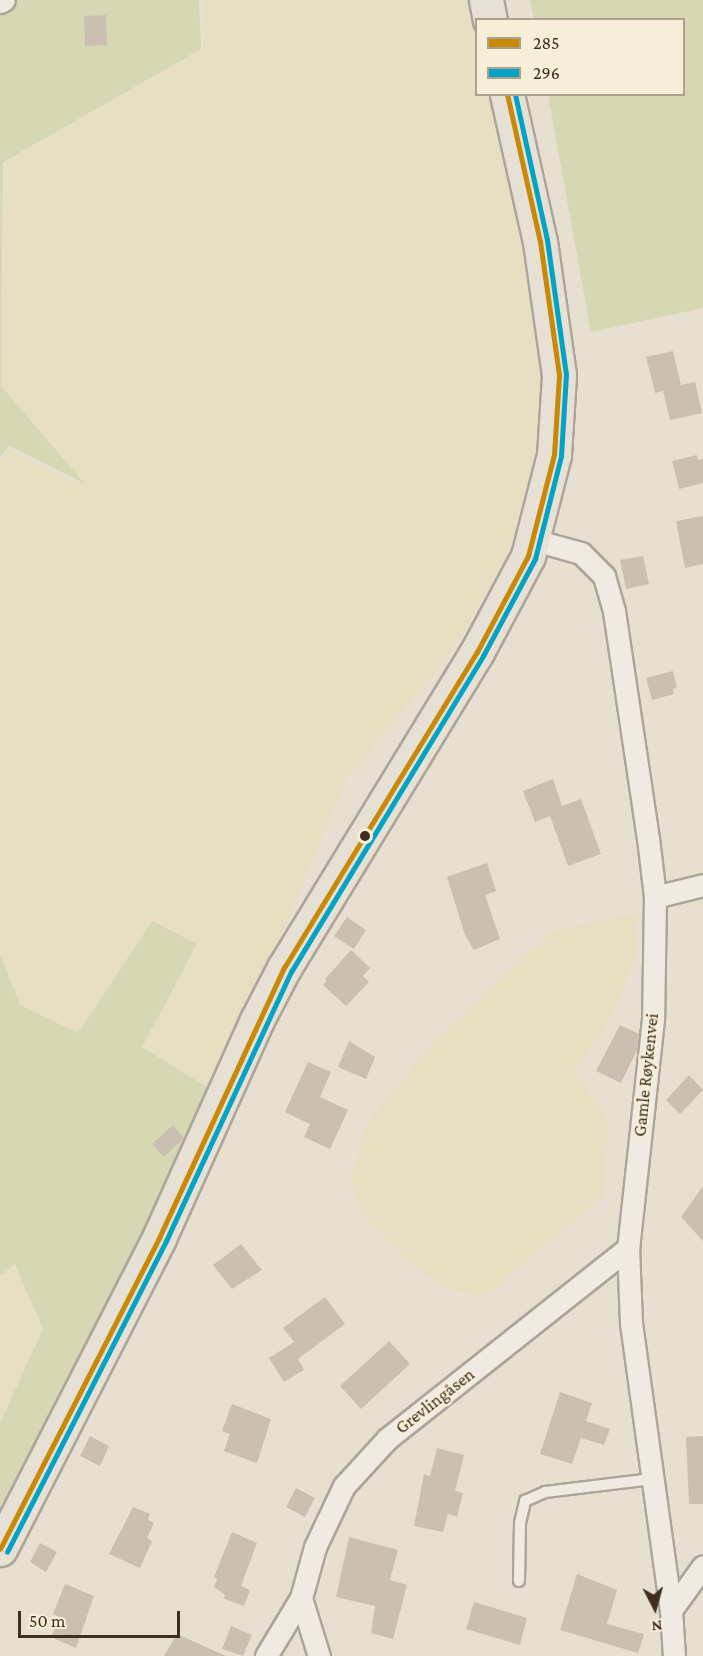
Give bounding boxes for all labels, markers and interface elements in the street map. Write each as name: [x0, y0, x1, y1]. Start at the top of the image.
legend: [475, 18, 685, 96]
text: 285: [533, 33, 560, 53]
text: 296: [533, 63, 560, 83]
unlabelled marker: [359, 830, 371, 842]
street label: Gamle Røykenvei: [629, 1012, 663, 1138]
street label: Grevlingåsen: [391, 1363, 479, 1439]
north arrow: [625, 1578, 685, 1638]
scale bar: [21, 1599, 183, 1637]
text: 50 m: [29, 1611, 66, 1631]
text: N: [651, 1617, 663, 1635]

